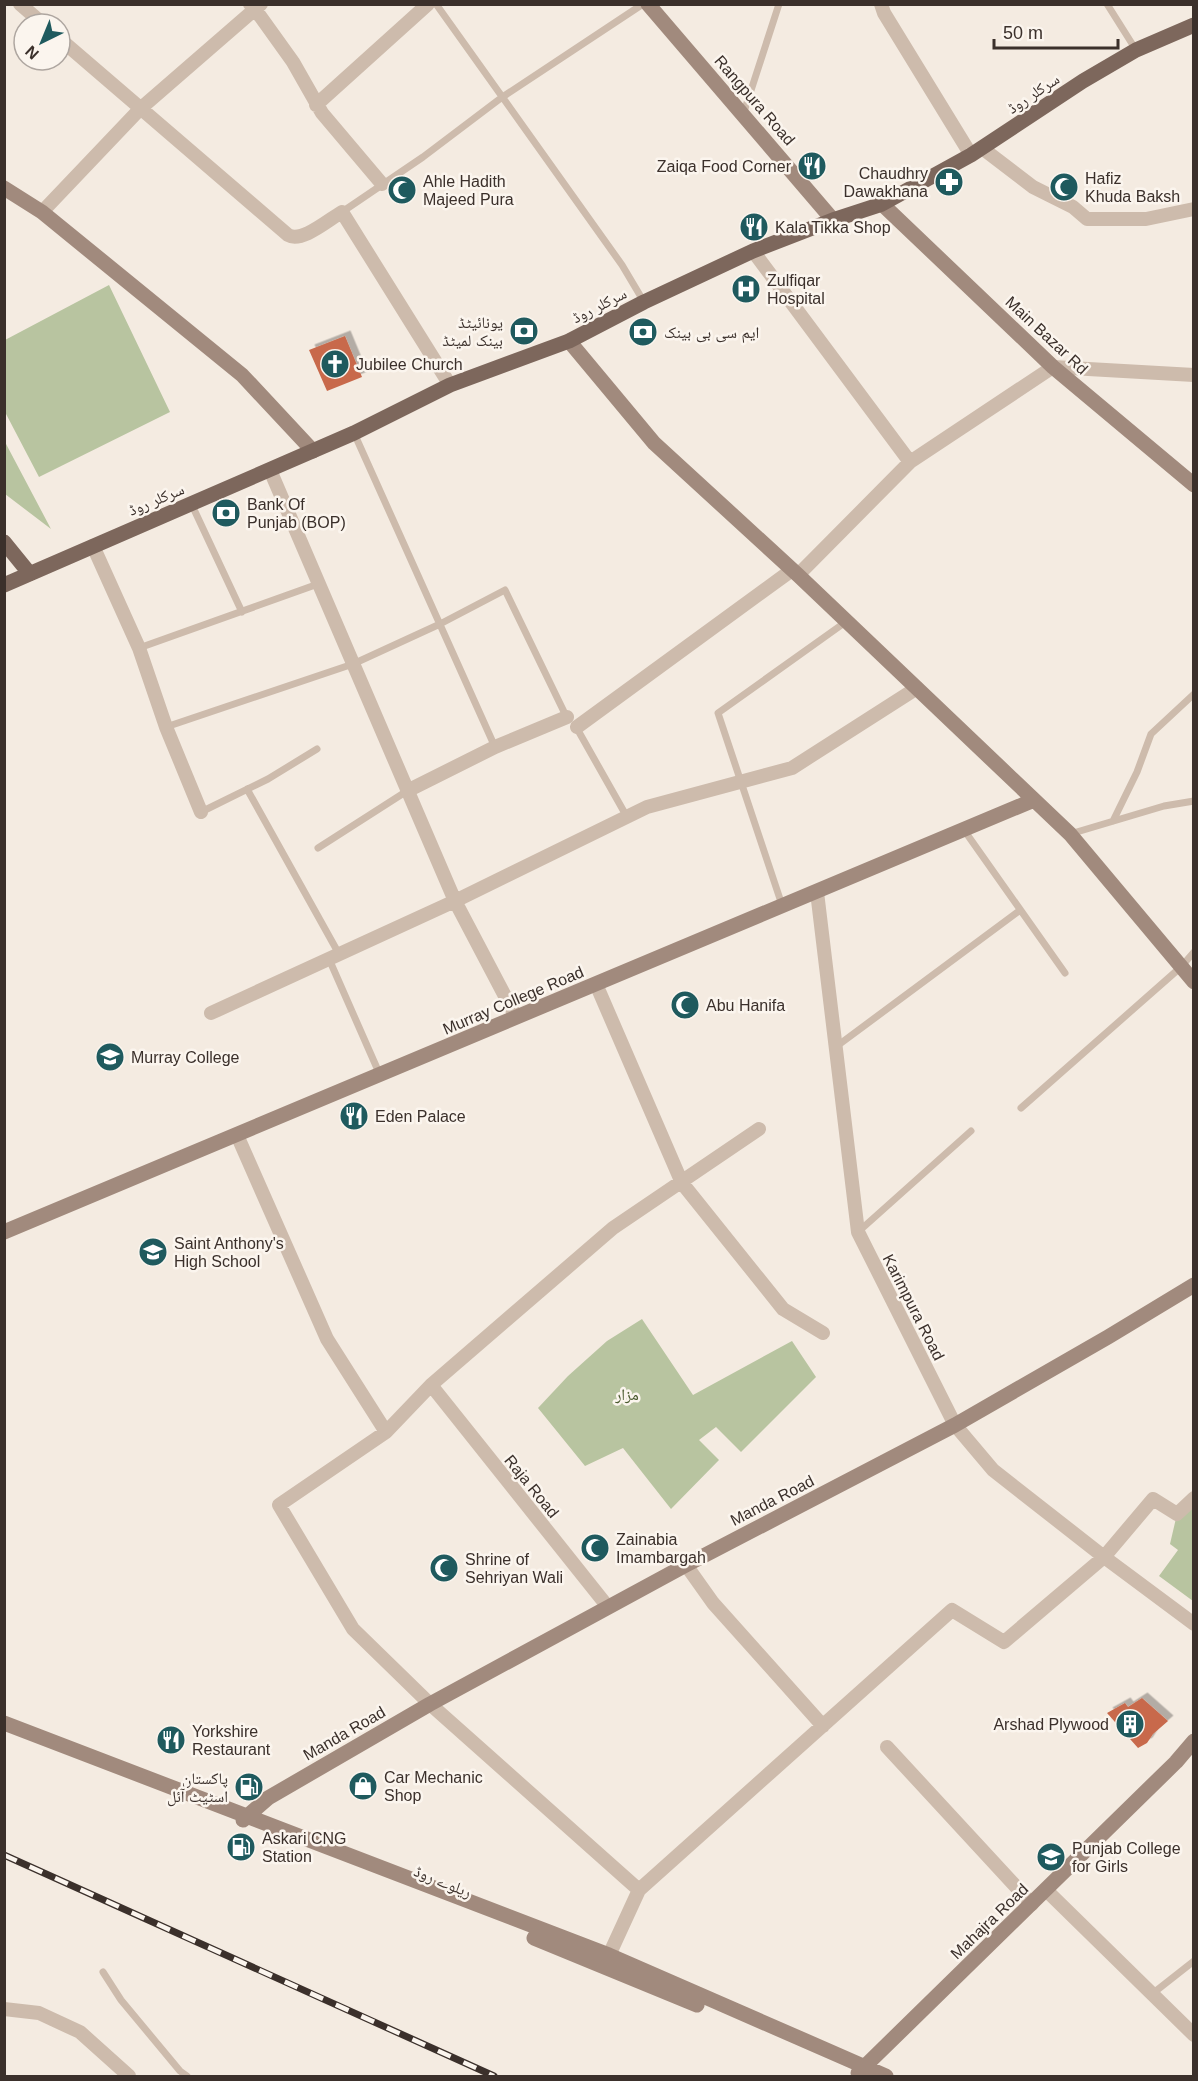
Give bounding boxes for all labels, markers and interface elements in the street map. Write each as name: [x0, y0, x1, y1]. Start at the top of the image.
north arrow: [12, 12, 72, 72]
scale bar: [994, 12, 1118, 50]
text: 50 m: [1003, 23, 1043, 43]
text: N: [22, 42, 42, 63]
street label: Rangpura Road: [711, 52, 798, 149]
street label: سرکلر روڈ: [1004, 70, 1063, 118]
restaurant icon: Zaiqa Food Corner: [796, 150, 828, 182]
place label: Zaiqa Food Corner: [657, 158, 792, 175]
place label: Chaudhry Dawakhana: [844, 165, 928, 200]
pharmacy icon: Chaudhry Dawakhana: [933, 166, 965, 198]
place label: Hafiz Khuda Baksh: [1085, 170, 1180, 205]
mosque icon: Hafiz Khuda Baksh: [1048, 171, 1080, 203]
place label: Ahle Hadith Majeed Pura: [423, 173, 514, 208]
mosque icon: Ahle Hadith Majeed Pura: [386, 174, 418, 206]
restaurant icon: Kala Tikka Shop: [738, 211, 770, 243]
place label: Kala Tikka Shop: [775, 219, 891, 236]
place label: Zulfiqar Hospital: [767, 272, 825, 307]
hospital icon: Zulfiqar Hospital: [730, 273, 762, 305]
street label: سرکلر روڈ: [569, 285, 630, 327]
street label: Main Bazar Rd: [1002, 293, 1091, 378]
place label: یونائیٹڈ بینک لمیٹڈ: [442, 314, 503, 349]
bank icon: یونائیٹڈ بینک لمیٹڈ: [508, 315, 540, 347]
bank icon: ایم سی بی بینک: [627, 316, 659, 348]
place label: ایم سی بی بینک: [664, 324, 759, 343]
church icon: Jubilee Church: [319, 348, 351, 380]
place label: Jubilee Church: [356, 356, 463, 373]
street label: سرکلر روڈ: [126, 480, 187, 520]
place label: Bank Of Punjab (BOP): [247, 496, 346, 531]
bank icon: Bank Of Punjab (BOP): [210, 497, 242, 529]
street label: Murray College Road: [440, 963, 586, 1038]
mosque icon: Abu Hanifa: [669, 989, 701, 1021]
place label: Abu Hanifa: [706, 997, 785, 1014]
school or university icon: Murray College: [94, 1041, 126, 1073]
place label: Murray College: [131, 1049, 240, 1066]
restaurant icon: Eden Palace: [338, 1100, 370, 1132]
place label: Eden Palace: [375, 1108, 466, 1125]
place label: Saint Anthony's High School: [174, 1235, 284, 1270]
school or university icon: Saint Anthony's High School: [137, 1236, 169, 1268]
street label: Karimpura Road: [880, 1251, 948, 1363]
park label: مزار: [614, 1386, 639, 1404]
street label: Raja Road: [501, 1452, 562, 1521]
street label: Manda Road: [728, 1472, 817, 1529]
place label: Zainabia Imambargah: [616, 1531, 706, 1566]
mosque icon: Zainabia Imambargah: [579, 1532, 611, 1564]
place label: Shrine of Sehriyan Wali: [465, 1551, 563, 1586]
mosque icon: Shrine of Sehriyan Wali: [428, 1552, 460, 1584]
street label: Manda Road: [300, 1703, 388, 1764]
building icon: Arshad Plywood: [1114, 1708, 1146, 1740]
place label: Arshad Plywood: [993, 1716, 1109, 1733]
place label: Yorkshire Restaurant: [192, 1723, 271, 1758]
restaurant icon: Yorkshire Restaurant: [155, 1724, 187, 1756]
place label: Car Mechanic Shop: [384, 1769, 483, 1804]
place label: پاکستان اسٹیٹ آئل: [167, 1770, 228, 1807]
shop icon: Car Mechanic Shop: [347, 1770, 379, 1802]
fuel station icon: پاکستان اسٹیٹ آئل: [233, 1771, 265, 1803]
place label: Askari CNG Station: [262, 1830, 346, 1865]
fuel station icon: Askari CNG Station: [225, 1831, 257, 1863]
place label: Punjab College for Girls: [1072, 1840, 1181, 1875]
school or university icon: Punjab College for Girls: [1035, 1841, 1067, 1873]
street label: ریلوے روڈ: [411, 1862, 474, 1902]
street label: Mahajra Road: [947, 1880, 1031, 1962]

